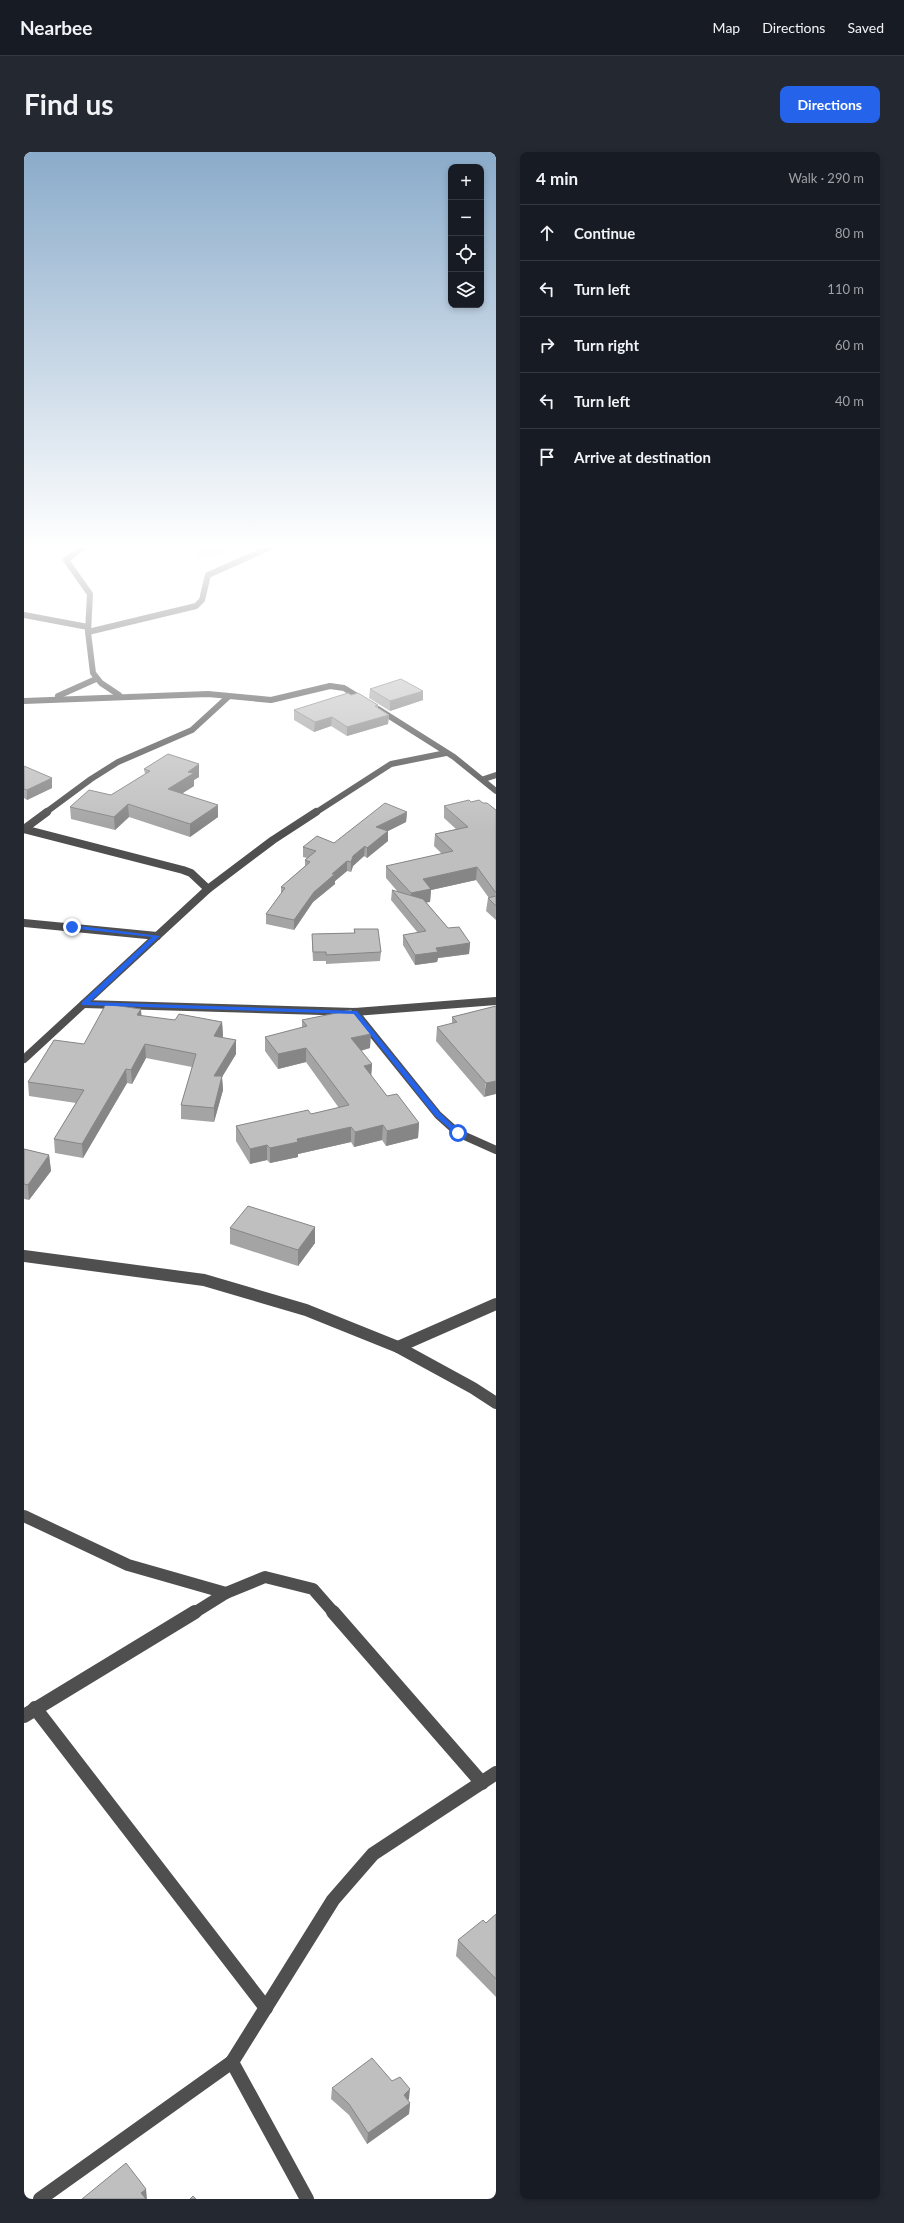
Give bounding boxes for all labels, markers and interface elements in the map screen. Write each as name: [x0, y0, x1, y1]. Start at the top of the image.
text: Nearbee: [20, 16, 92, 39]
text: Map: [713, 19, 740, 36]
text: Directions: [762, 19, 825, 36]
text: Saved: [847, 19, 884, 36]
button: Directions: [780, 86, 880, 123]
text: Find us: [24, 87, 114, 121]
map controls: [448, 164, 484, 308]
button: +: [448, 164, 484, 200]
text: 4 min: [536, 168, 578, 189]
text: Walk · 290 m: [788, 170, 864, 186]
button: −: [448, 200, 484, 236]
icon: ahead: [536, 222, 558, 244]
text: Continue: [574, 224, 635, 242]
text: 80 m: [835, 225, 864, 241]
button: locate: [448, 236, 484, 272]
button: layers: [448, 272, 484, 308]
icon: left: [536, 278, 558, 300]
text: Turn left: [574, 280, 630, 298]
text: 110 m: [827, 281, 864, 297]
icon: right: [536, 334, 558, 356]
text: Turn right: [574, 336, 639, 354]
text: 60 m: [835, 337, 864, 353]
icon: left: [536, 390, 558, 412]
text: Turn left: [574, 392, 630, 410]
text: 40 m: [835, 393, 864, 409]
icon: arrive: [536, 446, 558, 468]
text: Arrive at destination: [574, 448, 711, 466]
route end: [63, 918, 81, 936]
route start: [449, 1124, 467, 1142]

